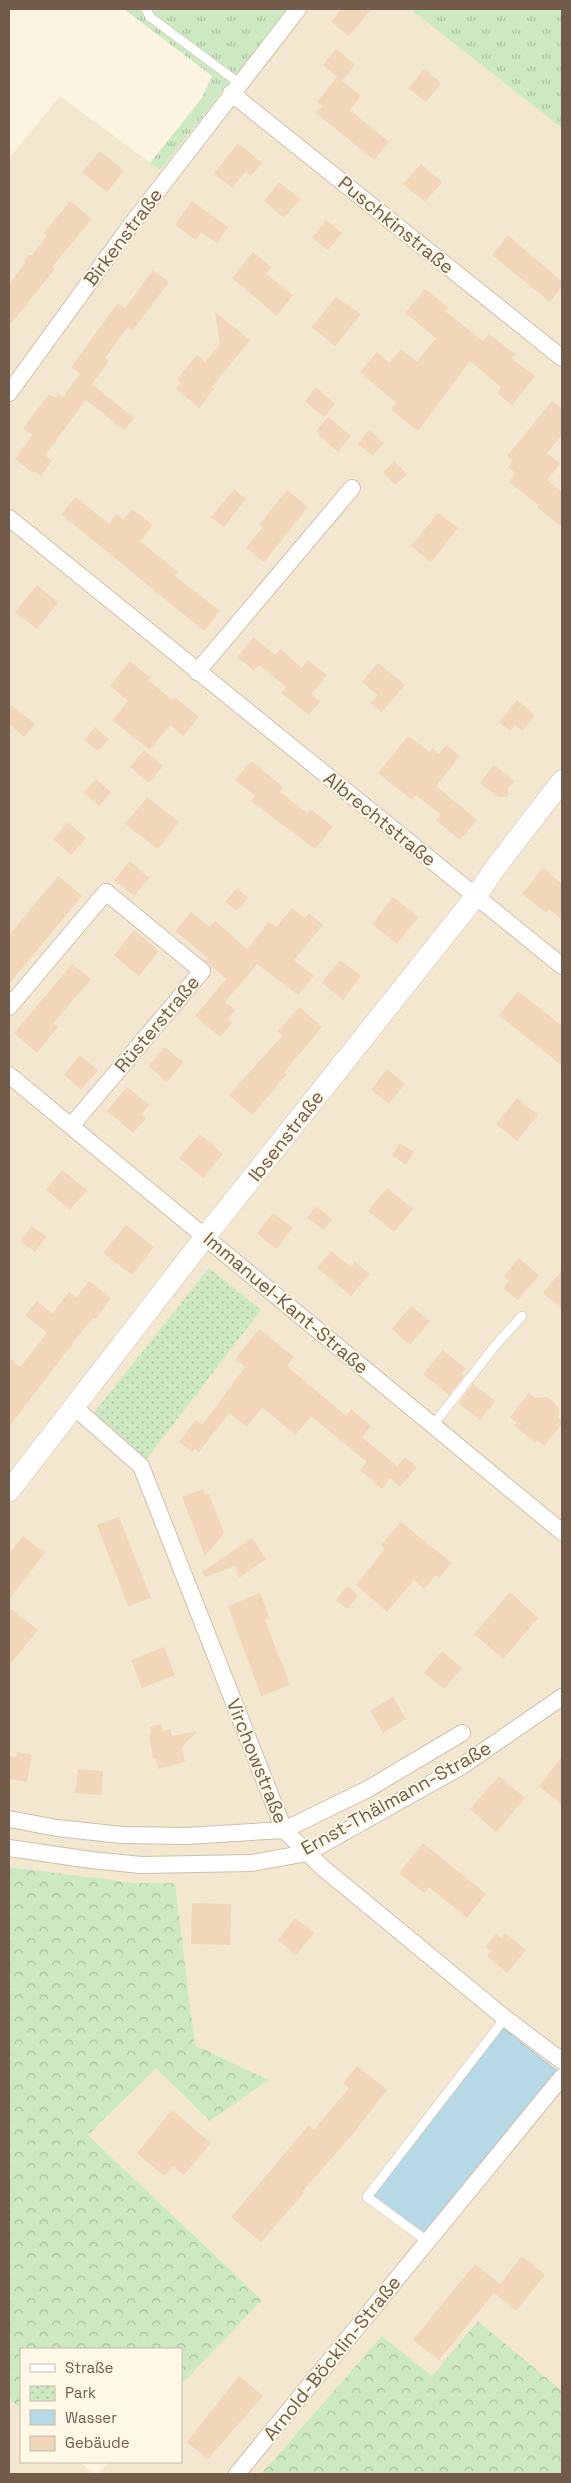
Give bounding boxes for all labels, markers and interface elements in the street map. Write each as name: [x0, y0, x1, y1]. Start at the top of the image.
street label: Puschkinstraße: [333, 171, 459, 279]
street label: Birkenstraße: [78, 183, 168, 291]
street label: Albrechtstraße: [319, 766, 441, 872]
street label: Rüsterstraße: [109, 970, 205, 1078]
street label: Ibsenstraße: [243, 1085, 329, 1187]
street label: Immanuel-Kant-Straße: [198, 1227, 374, 1379]
street label: Virchowstraße: [221, 1695, 293, 1827]
street label: Ernst-Thälmann-Straße: [296, 1735, 496, 1861]
street label: Arnold-Böcklin-Straße: [258, 2271, 406, 2445]
legend: [20, 2348, 182, 2463]
text: Straße: [65, 2358, 114, 2377]
text: Park: [65, 2383, 96, 2402]
text: Wasser: [65, 2408, 117, 2427]
text: Gebäude: [65, 2433, 130, 2452]

